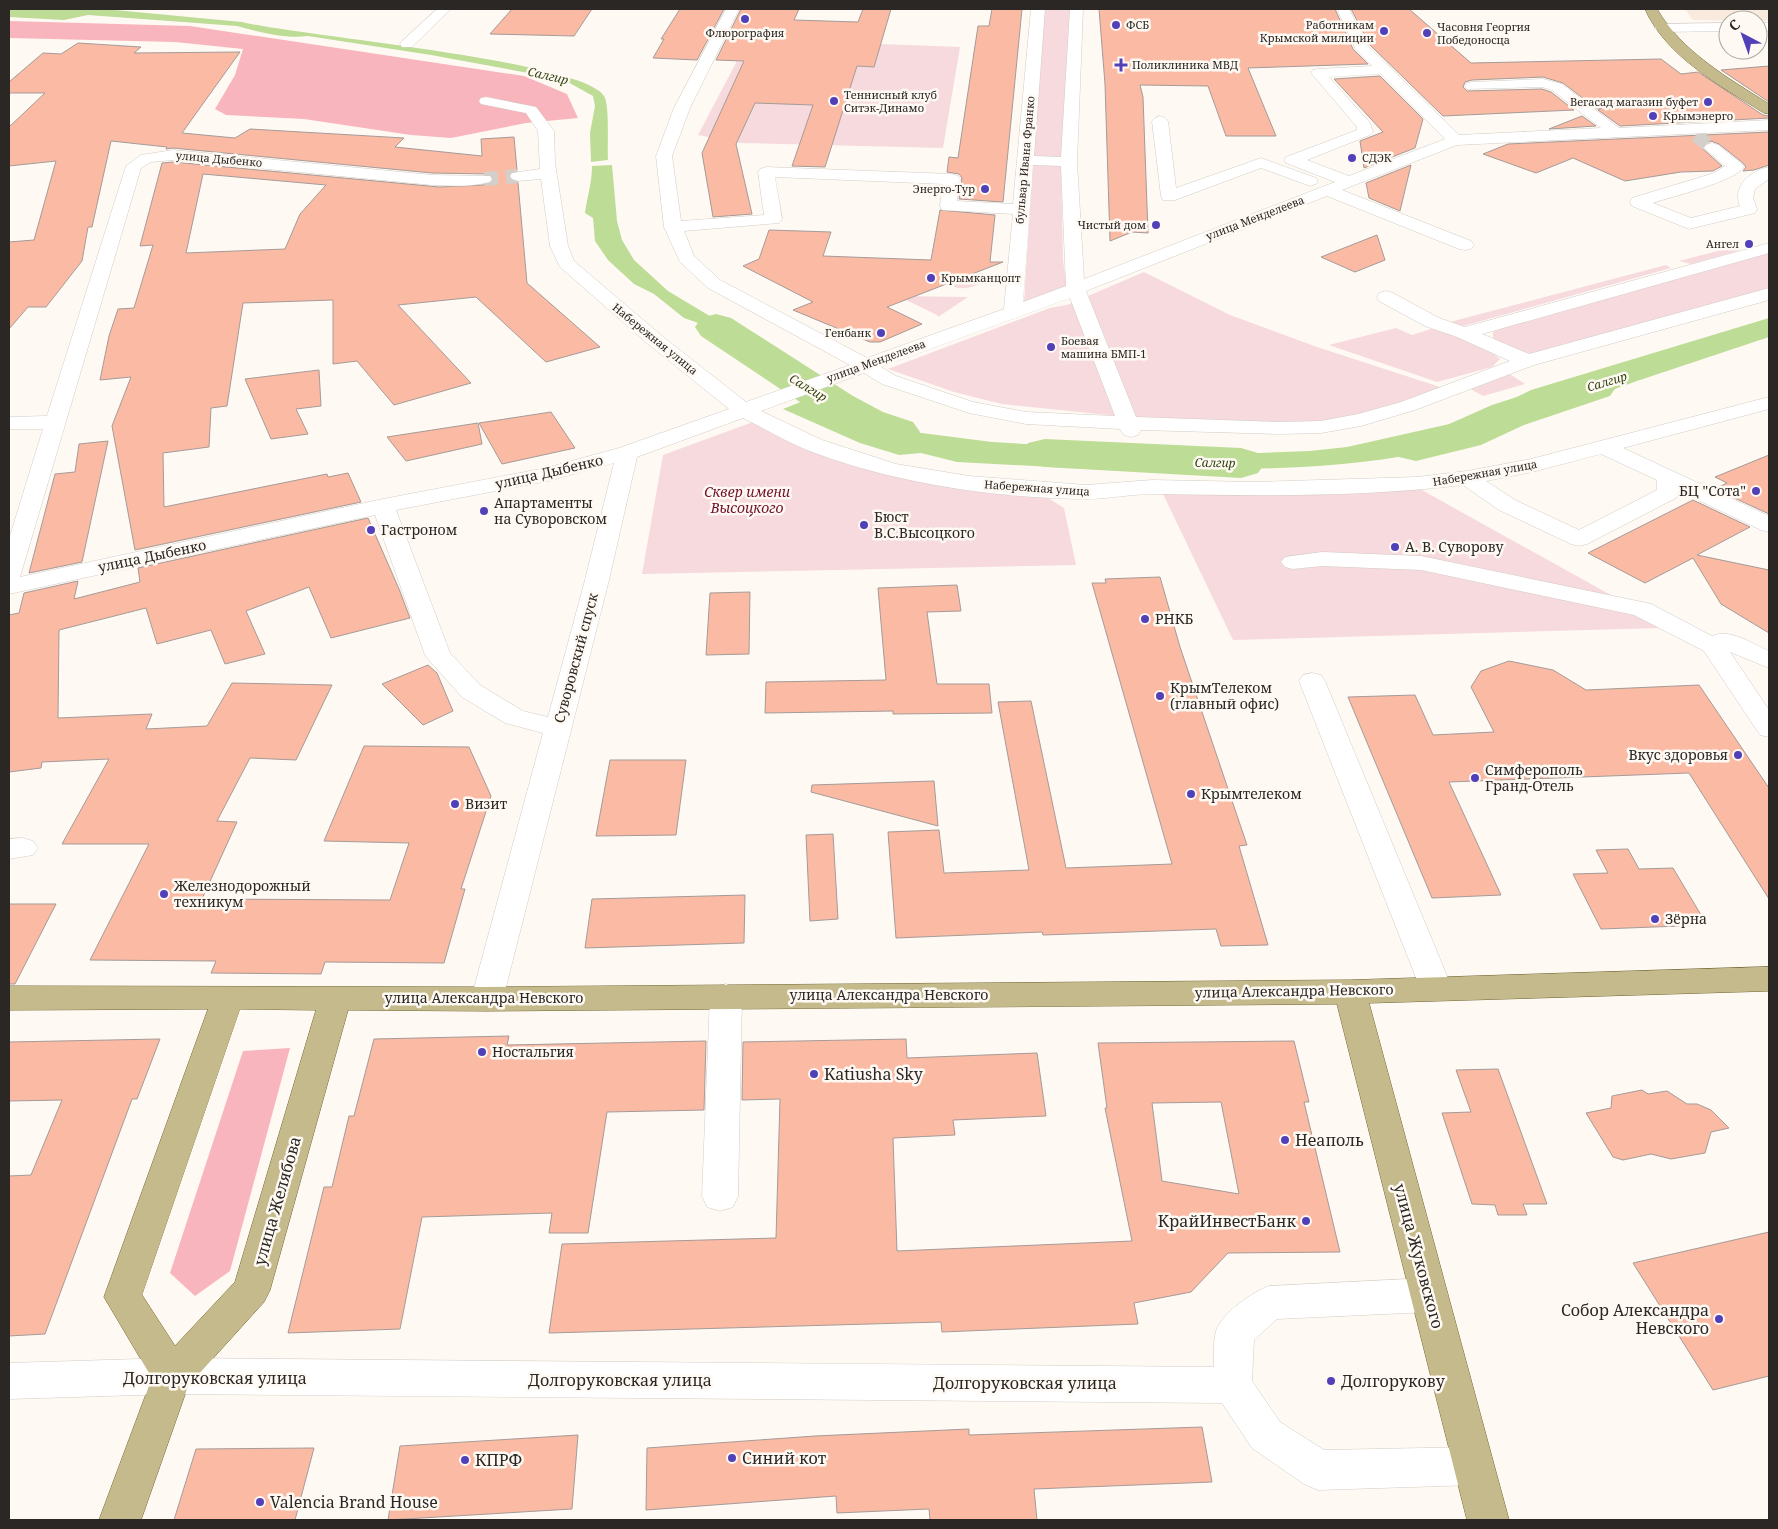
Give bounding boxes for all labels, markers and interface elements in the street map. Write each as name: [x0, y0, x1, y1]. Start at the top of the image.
north arrow: [1718, 10, 1768, 60]
marker: Флюрография: [739, 13, 751, 25]
text: С: [1724, 15, 1744, 35]
place label: ФСБ: [1126, 17, 1149, 32]
place label: Работникам Крымской милиции: [1260, 17, 1374, 45]
marker: ФСБ: [1110, 19, 1122, 31]
place label: Часовня Георгия Победоносца: [1437, 19, 1530, 47]
place label: Флюрография: [706, 25, 784, 40]
marker: Работникам Крымской милиции: [1378, 25, 1390, 37]
marker: Часовня Георгия Победоносца: [1421, 27, 1433, 39]
place label: Поликлиника МВД: [1132, 57, 1238, 72]
marker: Поликлиника МВД: [1114, 58, 1128, 72]
water label: Салгир: [526, 63, 570, 88]
place label: Теннисный клуб Ситэк-Динамо: [844, 87, 937, 115]
place label: Вегасад магазин буфет: [1570, 94, 1698, 109]
marker: Теннисный клуб Ситэк-Динамо: [828, 95, 840, 107]
street label: бульвар Ивана Франко: [1011, 95, 1038, 224]
marker: Вегасад магазин буфет: [1702, 96, 1714, 108]
place label: Крымэнерго: [1663, 108, 1733, 123]
marker: Крымэнерго: [1647, 110, 1659, 122]
street label: улица Дыбенко: [175, 147, 263, 170]
place label: СДЭК: [1362, 150, 1392, 165]
marker: СДЭК: [1346, 152, 1358, 164]
place label: Энерго-Тур: [913, 181, 975, 196]
marker: Энерго-Тур: [979, 183, 991, 195]
street label: улица Менделеева: [1204, 192, 1306, 243]
place label: Чистый дом: [1077, 217, 1146, 232]
marker: Чистый дом: [1150, 219, 1162, 231]
place label: Ангел: [1706, 236, 1739, 251]
marker: Ангел: [1743, 238, 1755, 250]
place label: Крымканцопт: [941, 270, 1021, 285]
marker: Крымканцопт: [925, 272, 937, 284]
street label: Набережная улица: [609, 300, 701, 378]
place label: Генбанк: [825, 325, 871, 340]
marker: Генбанк: [875, 327, 887, 339]
place label: Боевая машина БМП-1: [1061, 333, 1146, 361]
street label: улица Менделеева: [824, 336, 927, 385]
marker: Боевая машина БМП-1: [1045, 341, 1057, 353]
water label: Салгир: [1585, 367, 1629, 396]
water label: Салгир: [786, 370, 830, 405]
street label: улица Дыбенко: [493, 450, 605, 493]
water label: Салгир: [1194, 454, 1236, 471]
street label: Набережная улица: [1432, 456, 1538, 489]
street label: Набережная улица: [984, 476, 1090, 499]
place label: БЦ "Сота": [1679, 481, 1746, 500]
park label: Сквер имени Высоцкого: [704, 482, 791, 517]
marker: БЦ "Сота": [1750, 485, 1762, 497]
place label: Апартаменты на Суворовском: [494, 493, 607, 528]
marker: Апартаменты на Суворовском: [478, 505, 490, 517]
place label: Бюст В.С.Высоцкого: [874, 507, 975, 542]
marker: Бюст В.С.Высоцкого: [858, 519, 870, 531]
place label: Гастроном: [381, 520, 457, 539]
marker: Гастроном: [365, 524, 377, 536]
street label: улица Дыбенко: [96, 535, 208, 576]
place label: А. В. Суворову: [1405, 537, 1503, 556]
marker: А. В. Суворову: [1389, 541, 1401, 553]
street label: Суворовский спуск: [549, 590, 602, 725]
place label: РНКБ: [1155, 609, 1194, 628]
marker: РНКБ: [1139, 613, 1151, 625]
place label: КрымТелеком (главный офис): [1170, 678, 1279, 713]
marker: КрымТелеком (главный офис): [1154, 690, 1166, 702]
place label: Вкус здоровья: [1628, 745, 1728, 764]
marker: Вкус здоровья: [1732, 749, 1744, 761]
place label: Симферополь Гранд-Отель: [1485, 760, 1583, 795]
marker: Симферополь Гранд-Отель: [1469, 772, 1481, 784]
place label: Крымтелеком: [1201, 784, 1302, 803]
marker: Крымтелеком: [1185, 788, 1197, 800]
place label: Визит: [465, 794, 508, 813]
marker: Визит: [449, 798, 461, 810]
place label: Железнодорожный техникум: [173, 876, 311, 911]
marker: Железнодорожный техникум: [158, 888, 170, 900]
place label: Зёрна: [1665, 909, 1707, 928]
marker: Зёрна: [1649, 913, 1661, 925]
street label: улица Александра Невского: [1194, 979, 1394, 1002]
street label: улица Александра Невского: [790, 985, 988, 1004]
street label: улица Александра Невского: [385, 988, 583, 1007]
place label: Ностальгия: [492, 1042, 574, 1061]
marker: Ностальгия: [476, 1046, 488, 1058]
place label: Katiusha Sky: [824, 1063, 924, 1085]
marker: Katiusha Sky: [808, 1068, 820, 1080]
place label: Неаполь: [1295, 1129, 1364, 1151]
street label: улица Желябова: [248, 1134, 306, 1268]
marker: Неаполь: [1279, 1134, 1291, 1146]
street label: улица Жуковского: [1389, 1181, 1449, 1331]
place label: КрайИнвестБанк: [1158, 1210, 1297, 1232]
marker: КрайИнвестБанк: [1300, 1215, 1312, 1227]
place label: Собор Александра Невского: [1561, 1299, 1709, 1339]
marker: Собор Александра Невского: [1713, 1313, 1725, 1325]
street label: Долгоруковская улица: [123, 1367, 307, 1389]
street label: Долгоруковская улица: [528, 1369, 712, 1391]
place label: Долгорукову: [1341, 1370, 1446, 1392]
street label: Долгоруковская улица: [933, 1372, 1117, 1394]
marker: Долгорукову: [1325, 1375, 1337, 1387]
place label: Синий кот: [742, 1447, 827, 1469]
place label: КПРФ: [475, 1449, 522, 1471]
marker: Синий кот: [726, 1452, 738, 1464]
marker: КПРФ: [459, 1454, 471, 1466]
place label: Valencia Brand House: [270, 1491, 438, 1513]
marker: Valencia Brand House: [254, 1496, 266, 1508]

